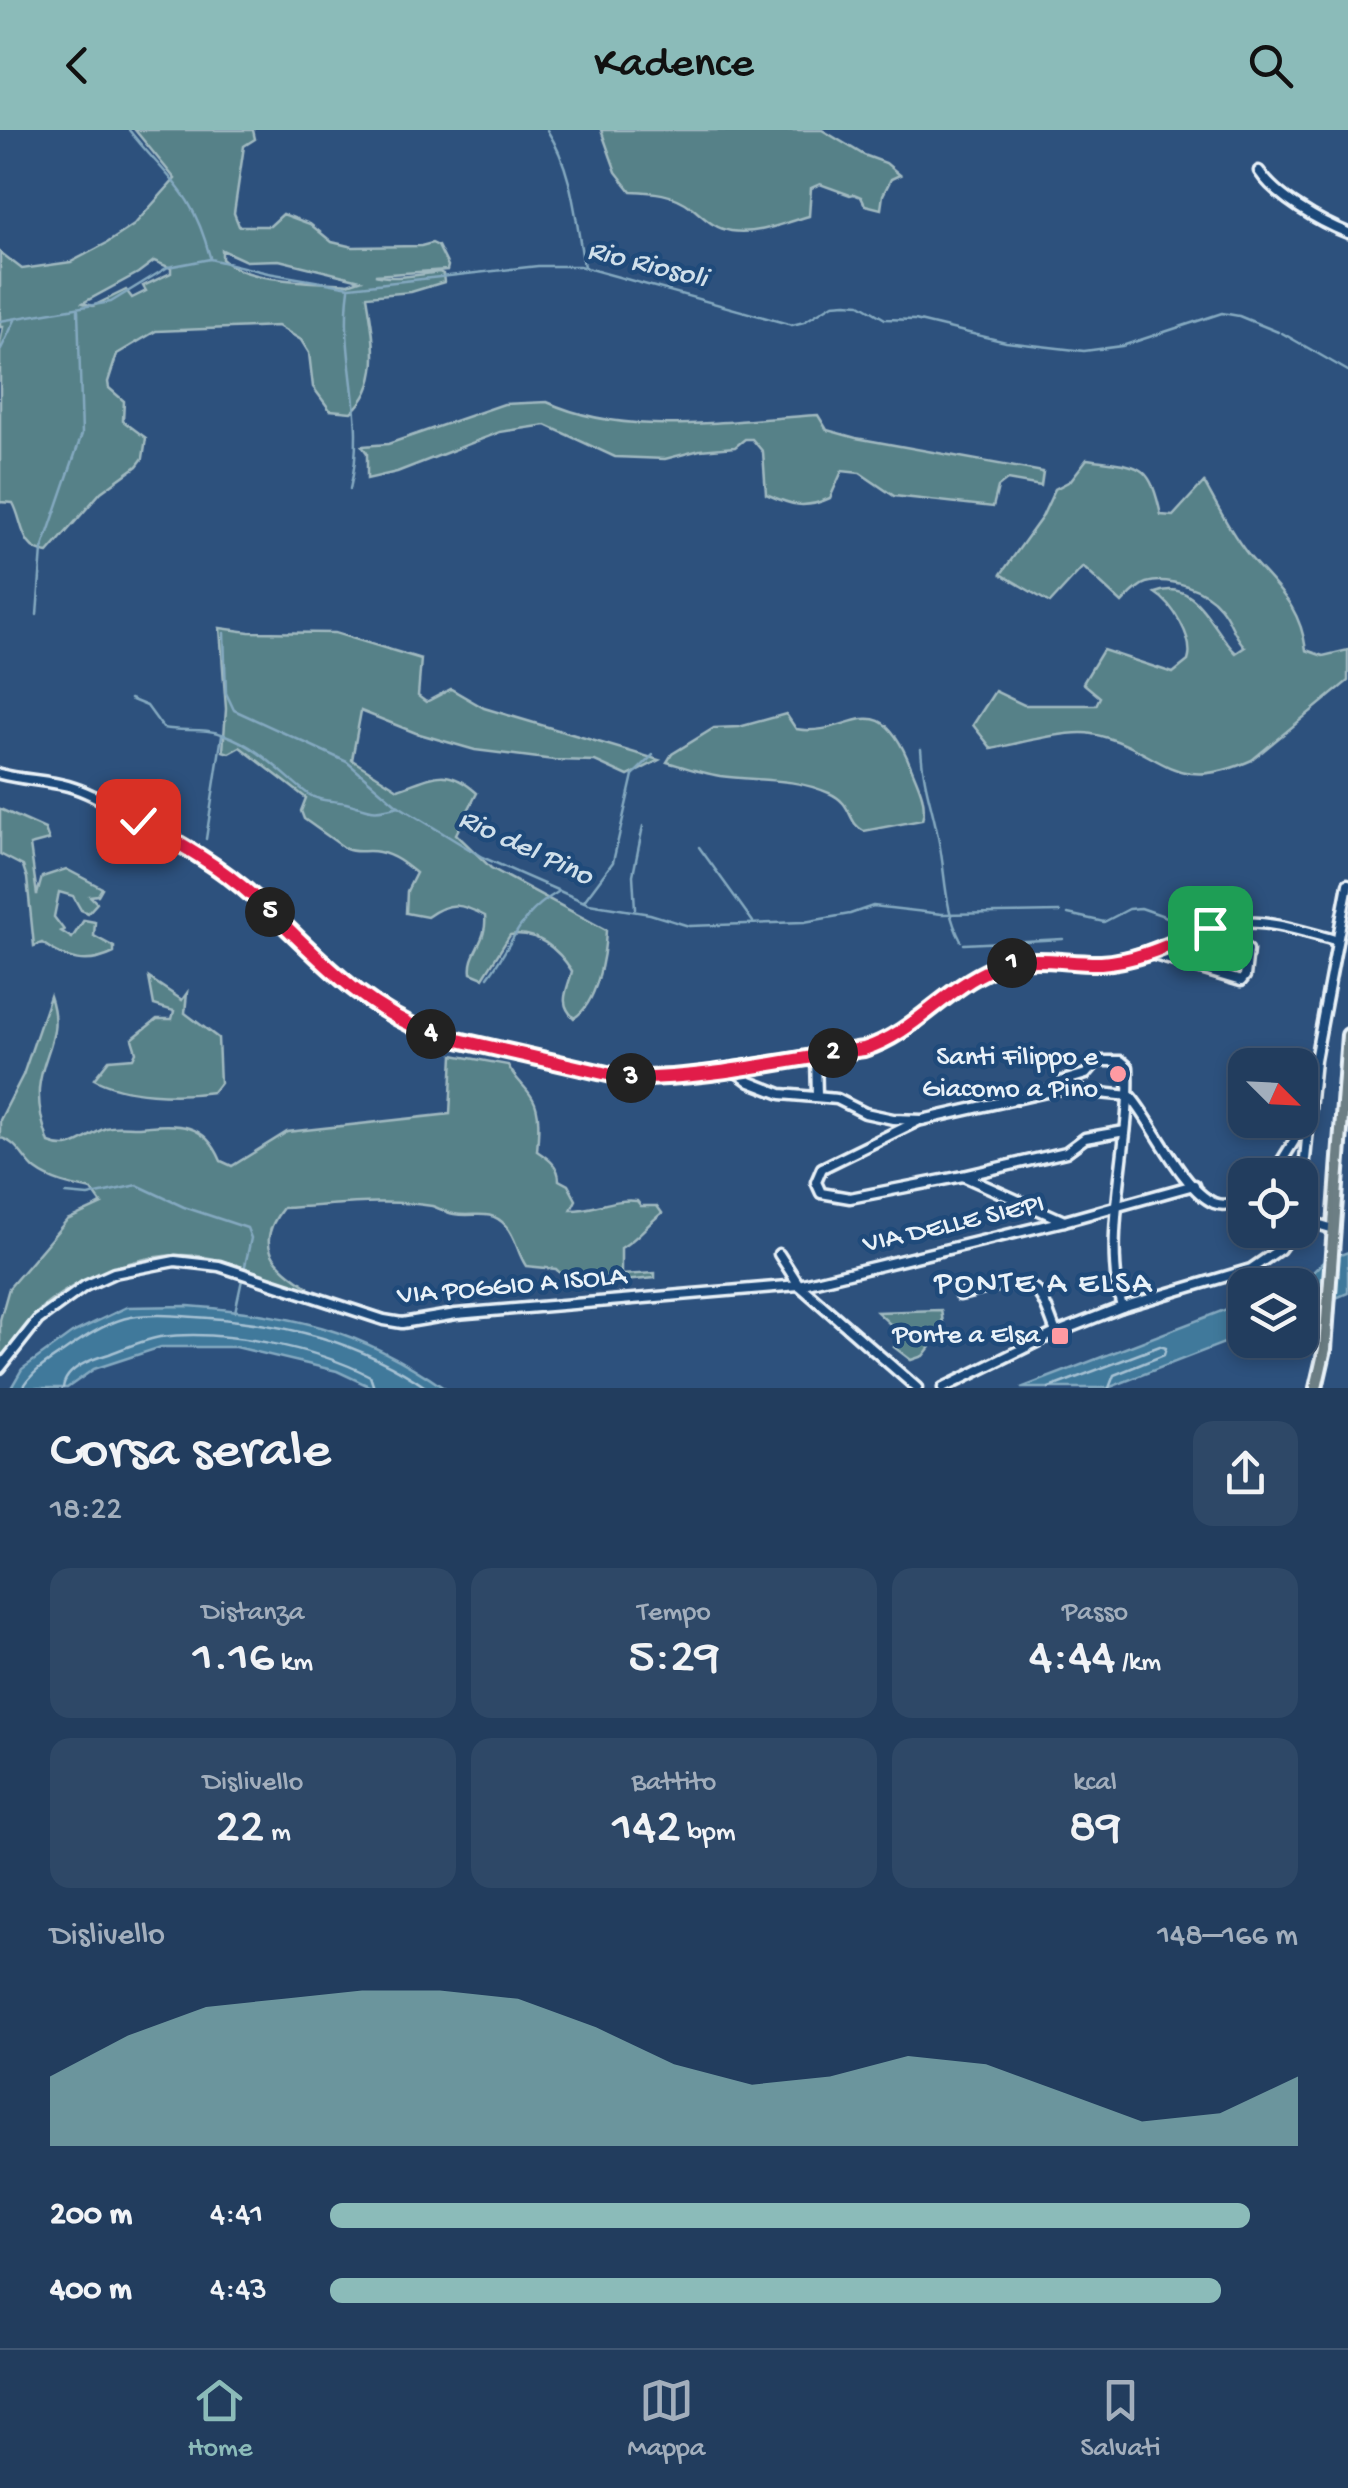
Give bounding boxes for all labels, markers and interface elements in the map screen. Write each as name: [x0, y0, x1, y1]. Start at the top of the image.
icon: back: [50, 38, 105, 93]
icon: search: [1243, 38, 1298, 93]
text: Kadence: [594, 39, 754, 92]
water label: Rio Riosoli: [583, 234, 714, 299]
pin: [96, 779, 181, 864]
icon: check: [111, 794, 166, 849]
water label: Rio del Pino: [452, 803, 599, 896]
pin: [1168, 886, 1253, 971]
pin: 5: [245, 887, 295, 937]
text: 5: [263, 895, 277, 928]
icon: arrive: [1183, 901, 1238, 956]
pin: 1: [987, 938, 1037, 988]
text: 1: [1006, 946, 1018, 979]
pin: 4: [406, 1009, 456, 1059]
text: 4: [424, 1017, 438, 1050]
pin: 2: [808, 1028, 858, 1078]
text: 2: [826, 1036, 840, 1069]
place label: Santi Filippo e Giacomo a Pino: [922, 1042, 1099, 1107]
north arrow: [1228, 1048, 1318, 1138]
map controls: [1228, 1048, 1318, 1358]
pin: 3: [606, 1053, 656, 1103]
text: 3: [624, 1061, 638, 1094]
marker: Santi Filippo e Giacomo a Pino: [1107, 1063, 1129, 1085]
button: locate: [1228, 1158, 1318, 1248]
street label: VIA DELLE SIEPI: [859, 1188, 1048, 1262]
street label: VIA POGGIO A ISOLA: [395, 1260, 629, 1314]
district label: PONTE A ELSA: [933, 1266, 1154, 1304]
button: layers: [1228, 1268, 1318, 1358]
place label: Ponte a Elsa: [892, 1320, 1041, 1353]
marker: Ponte a Elsa: [1049, 1325, 1071, 1347]
button: share: [1193, 1421, 1298, 1526]
text: Corsa serale: [50, 1422, 331, 1486]
text: 18:22: [50, 1492, 122, 1530]
text: Distanza: [202, 1597, 304, 1630]
text: Tempo: [637, 1597, 711, 1630]
text: Passo: [1062, 1597, 1128, 1630]
text: 1.16: [193, 1630, 274, 1689]
text: 5:29: [628, 1630, 720, 1689]
text: 4:44: [1029, 1630, 1115, 1689]
text: km: [274, 1647, 313, 1680]
text: /km: [1115, 1647, 1161, 1680]
text: Dislivello: [203, 1767, 303, 1800]
text: Battito: [632, 1767, 716, 1800]
text: kcal: [1073, 1767, 1117, 1800]
text: 22: [215, 1800, 264, 1859]
text: 142: [612, 1800, 681, 1859]
text: 89: [1069, 1800, 1121, 1859]
text: m: [264, 1817, 291, 1850]
text: bpm: [681, 1817, 736, 1850]
text: Dislivello: [50, 1918, 165, 1956]
text: 148–166 m: [1157, 1918, 1298, 1956]
text: 200 m: [50, 2197, 132, 2235]
text: 4:41: [210, 2197, 263, 2235]
text: 400 m: [50, 2272, 132, 2310]
text: 4:43: [210, 2272, 267, 2310]
tab: Home: [187, 2373, 252, 2466]
tab: Mappa: [627, 2373, 705, 2466]
tab: Salvati: [1080, 2373, 1161, 2466]

